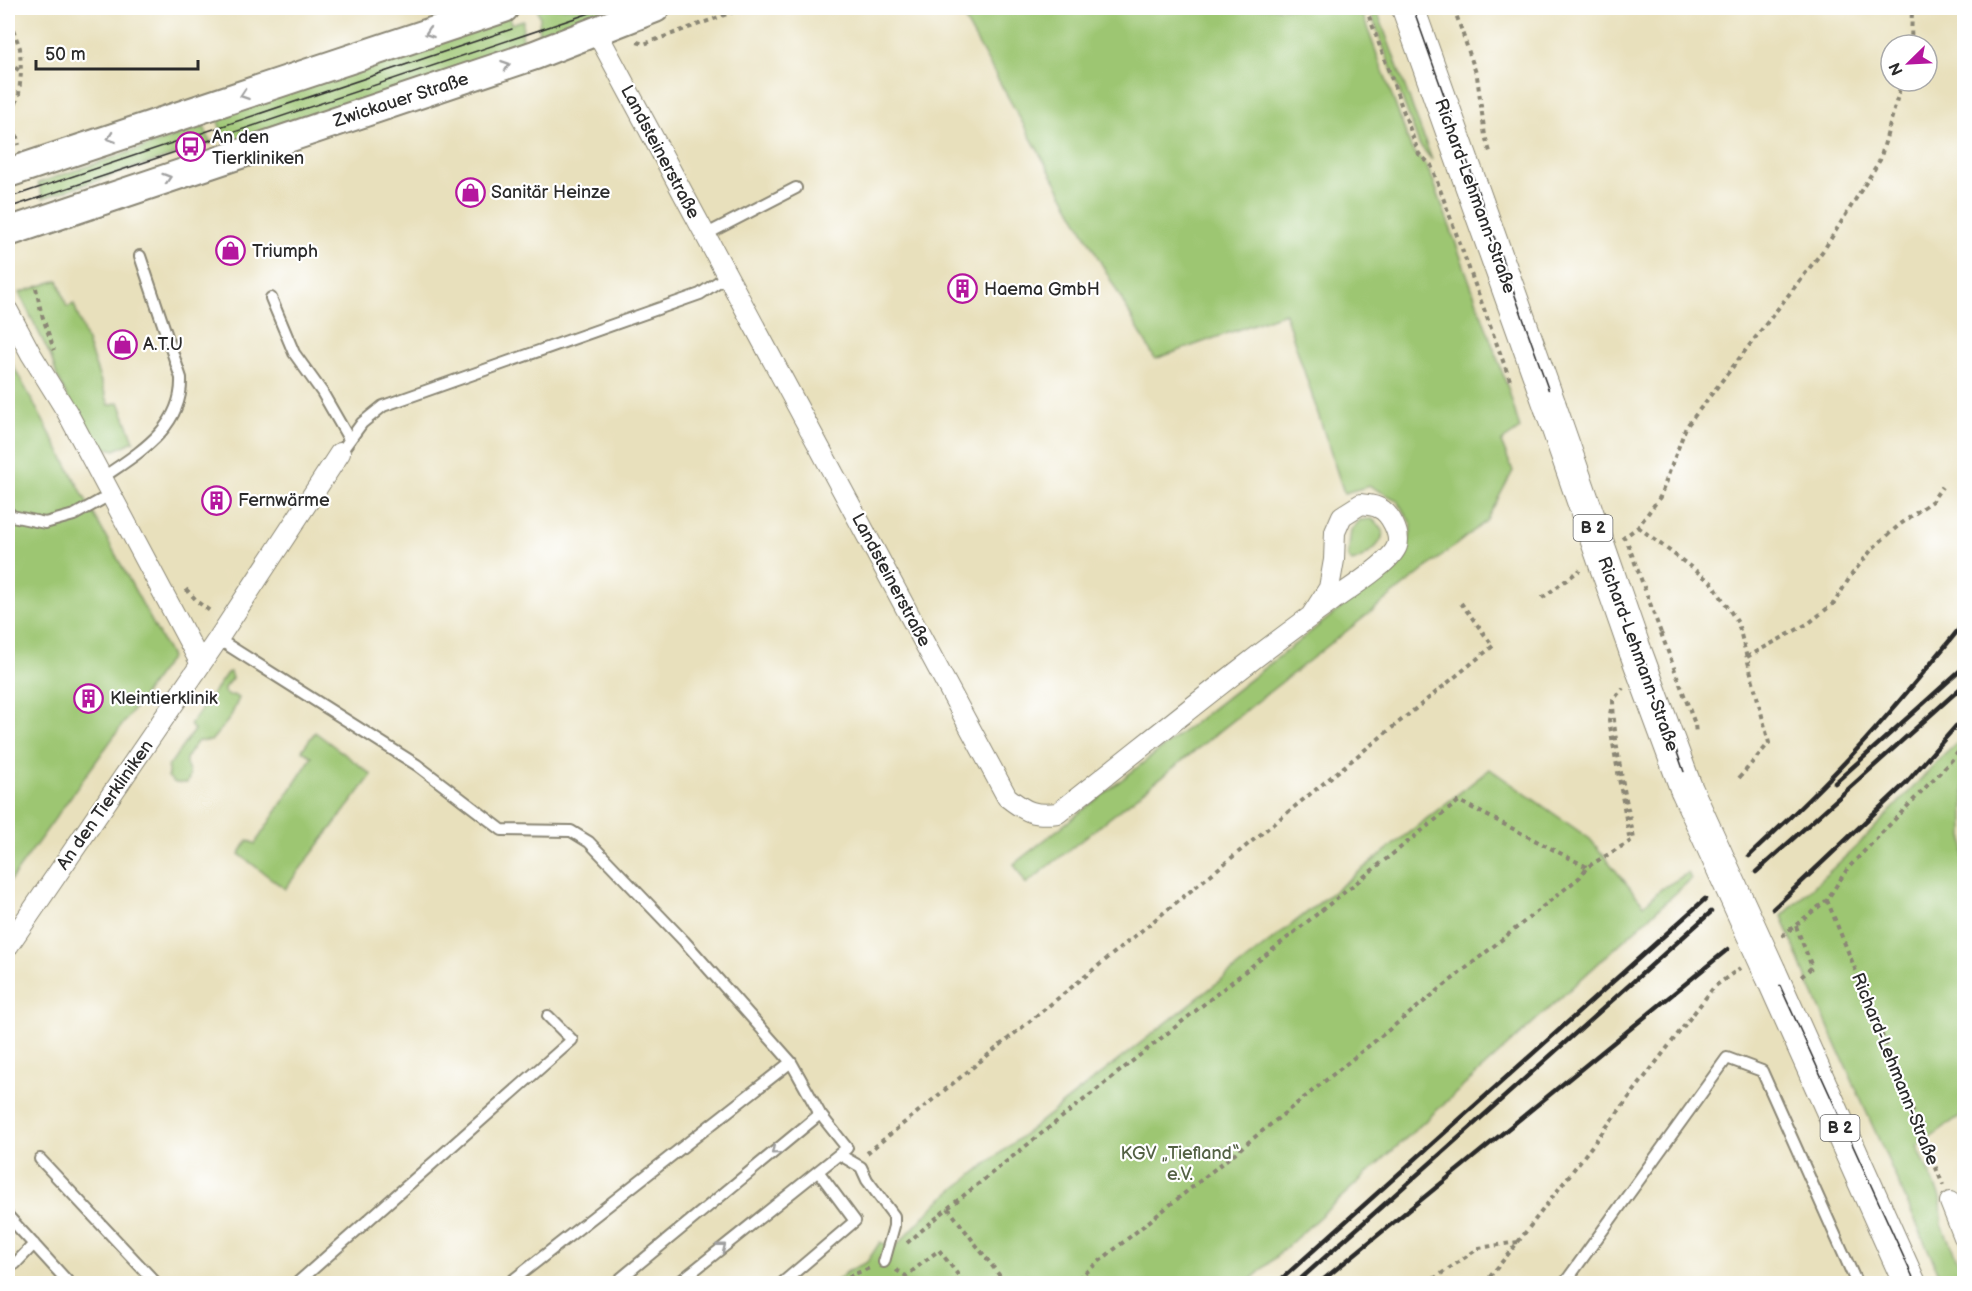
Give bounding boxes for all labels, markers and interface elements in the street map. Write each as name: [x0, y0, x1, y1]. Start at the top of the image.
one-way arrow: [424, 25, 435, 38]
scale bar: [36, 33, 198, 71]
north arrow: [1879, 33, 1939, 93]
text: 50 m: [45, 44, 86, 65]
text: N: [1886, 59, 1908, 78]
one-way arrow: [500, 60, 511, 72]
street label: Zwickauer Straße: [330, 68, 471, 132]
street label: Landsteinerstraße: [616, 82, 704, 223]
one-way arrow: [239, 87, 250, 100]
street label: Richard-Lehmann-Straße: [1430, 96, 1520, 297]
place label: An den Tierkliniken: [212, 127, 304, 169]
one-way arrow: [107, 131, 117, 143]
bus stop icon: An den Tierkliniken: [175, 131, 207, 163]
one-way arrow: [161, 173, 172, 186]
shop icon: Sanitär Heinze: [454, 176, 486, 208]
place label: Sanitär Heinze: [491, 182, 611, 203]
shop icon: Triumph: [215, 235, 247, 267]
place label: Triumph: [252, 241, 318, 262]
building icon: Haema GmbH: [947, 273, 979, 305]
place label: Haema GmbH: [984, 279, 1100, 300]
shop icon: A.T.U: [106, 328, 138, 360]
place label: A.T.U: [143, 334, 183, 355]
building icon: Fernwärme: [201, 484, 233, 516]
place label: Fernwärme: [238, 490, 330, 511]
street label: Landsteinerstraße: [847, 510, 935, 651]
road number: B 2: [1574, 515, 1612, 541]
street label: Richard-Lehmann-Straße: [1593, 554, 1683, 755]
building icon: Kleintierklinik: [73, 682, 105, 714]
place label: Kleintierklinik: [110, 688, 218, 709]
street label: An den Tierkliniken: [52, 736, 158, 874]
street label: Richard-Lehmann-Straße: [1847, 970, 1943, 1169]
road number: B 2: [1820, 1115, 1860, 1141]
park label: KGV „Tiefland“ e.V.: [1121, 1143, 1240, 1185]
one-way arrow: [771, 1144, 782, 1155]
one-way arrow: [716, 1244, 727, 1255]

